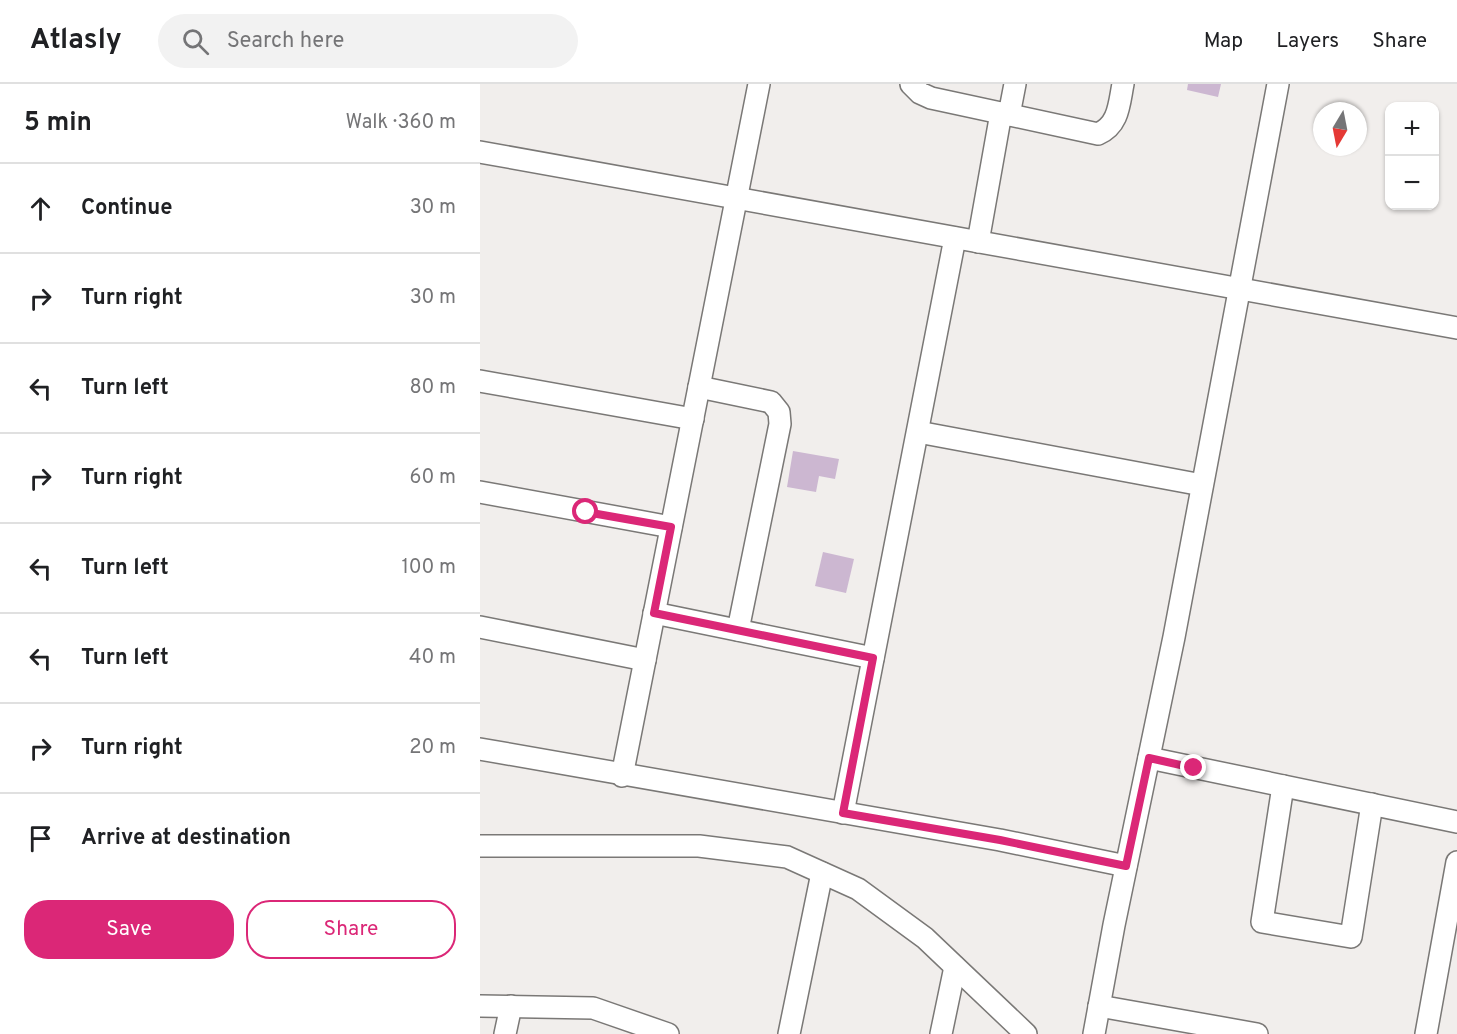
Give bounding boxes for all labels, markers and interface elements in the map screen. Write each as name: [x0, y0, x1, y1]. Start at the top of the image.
search box: [158, 14, 578, 68]
text: Atlasly: [30, 23, 122, 59]
icon: search: [179, 25, 212, 58]
text: Search here: [227, 28, 344, 55]
text: Map: [1204, 28, 1243, 55]
text: Layers: [1276, 28, 1339, 55]
text: Share: [1372, 28, 1427, 55]
north arrow: [1313, 102, 1367, 156]
map controls: [1385, 102, 1439, 210]
button: +: [1385, 102, 1439, 156]
text: 5 min: [24, 107, 92, 140]
text: Walk · 360 m: [345, 110, 456, 136]
button: −: [1385, 156, 1439, 210]
icon: ahead: [24, 192, 57, 225]
text: Continue: [81, 195, 172, 222]
text: 30 m: [410, 195, 456, 221]
icon: right: [24, 282, 57, 315]
text: Turn right: [81, 285, 183, 312]
text: 30 m: [410, 285, 456, 311]
icon: left: [24, 372, 57, 405]
text: Turn left: [81, 375, 169, 402]
text: 80 m: [410, 375, 456, 401]
icon: right: [24, 462, 57, 495]
text: Turn right: [81, 465, 183, 492]
text: 60 m: [410, 465, 456, 491]
route start: [572, 498, 598, 524]
icon: left: [24, 552, 57, 585]
text: Turn left: [81, 555, 169, 582]
text: 100 m: [401, 555, 456, 581]
icon: left: [24, 642, 57, 675]
text: Turn left: [81, 645, 169, 672]
text: 40 m: [409, 645, 456, 671]
icon: right: [24, 732, 57, 765]
text: Turn right: [81, 735, 183, 762]
text: 20 m: [409, 735, 456, 761]
route end: [1180, 754, 1206, 780]
icon: arrive: [24, 822, 57, 855]
text: Arrive at destination: [81, 825, 291, 852]
button: Save: [24, 900, 234, 959]
button: Share: [246, 900, 456, 959]

